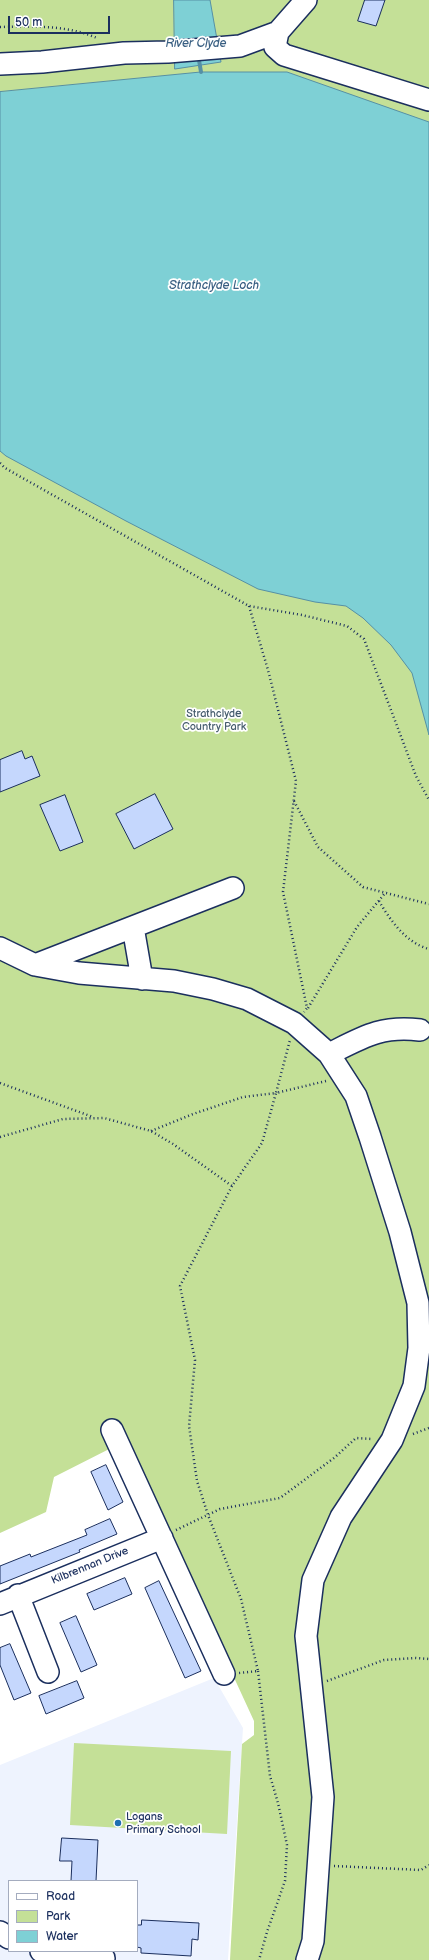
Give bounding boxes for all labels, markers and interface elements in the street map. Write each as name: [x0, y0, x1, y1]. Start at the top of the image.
scale bar: [10, 8, 112, 34]
text: 50 m: [15, 15, 42, 30]
water label: River Clyde: [165, 37, 227, 51]
water label: Strathclyde Loch: [169, 279, 259, 293]
park label: Strathclyde Country Park: [182, 707, 246, 733]
street label: Kilbrennan Drive: [49, 1544, 131, 1588]
place label: Logans Primary School: [126, 1810, 201, 1836]
marker: Logans Primary School: [113, 1818, 123, 1828]
legend: [8, 1880, 138, 1952]
text: Road: [46, 1889, 75, 1904]
text: Park: [46, 1909, 70, 1924]
text: Water: [46, 1929, 78, 1944]

